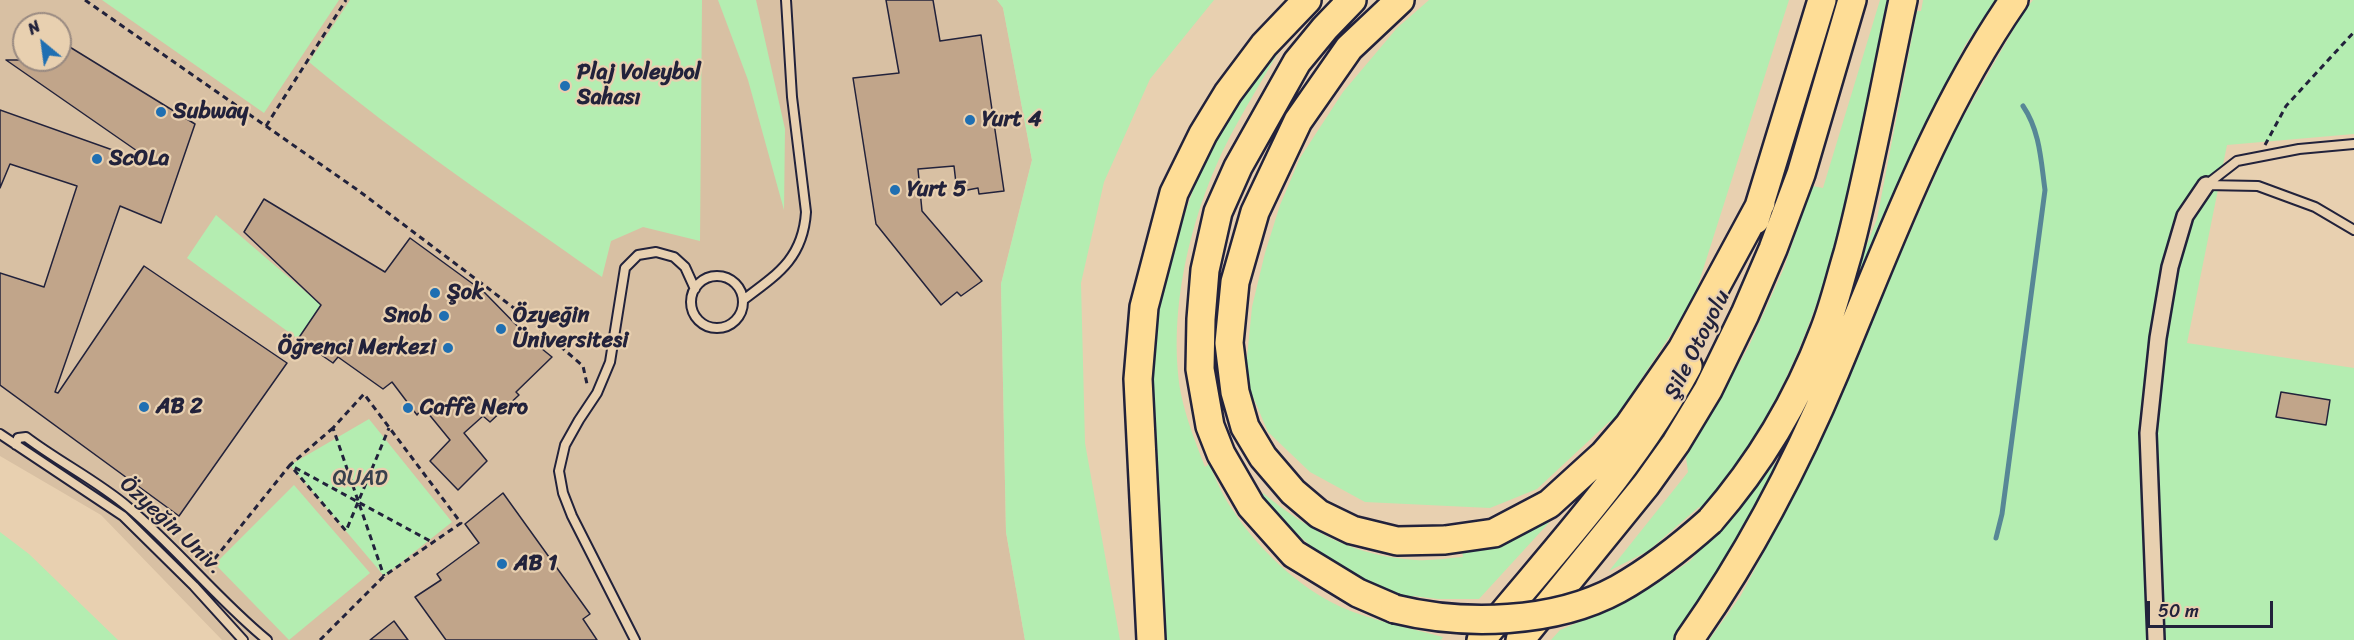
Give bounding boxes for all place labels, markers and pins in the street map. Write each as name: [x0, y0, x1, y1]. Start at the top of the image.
place label: Plaj Voleybol Sahası: [577, 60, 701, 112]
marker: Plaj Voleybol Sahası: [558, 79, 572, 93]
place label: Subway: [173, 99, 248, 125]
marker: Subway: [154, 105, 168, 119]
place label: Yurt 4: [982, 107, 1042, 133]
marker: Yurt 4: [963, 113, 977, 127]
place label: ScOLa: [109, 146, 169, 172]
marker: ScOLa: [90, 152, 104, 166]
place label: Yurt 5: [907, 177, 966, 203]
marker: Yurt 5: [888, 183, 902, 197]
place label: Şok: [447, 280, 484, 306]
marker: Şok: [428, 286, 442, 300]
place label: Snob: [383, 303, 432, 329]
place label: Özyeğin Üniversitesi: [513, 303, 628, 354]
marker: Snob: [437, 309, 451, 323]
marker: Özyeğin Üniversitesi: [494, 322, 508, 336]
place label: Öğrenci Merkezi: [278, 335, 436, 361]
marker: Öğrenci Merkezi: [441, 341, 455, 355]
place label: AB 2: [156, 394, 203, 420]
place label: Caffè Nero: [420, 395, 528, 421]
marker: AB 2: [137, 400, 151, 414]
marker: Caffè Nero: [401, 401, 415, 415]
place label: AB 1: [514, 551, 557, 577]
marker: AB 1: [495, 557, 509, 571]

